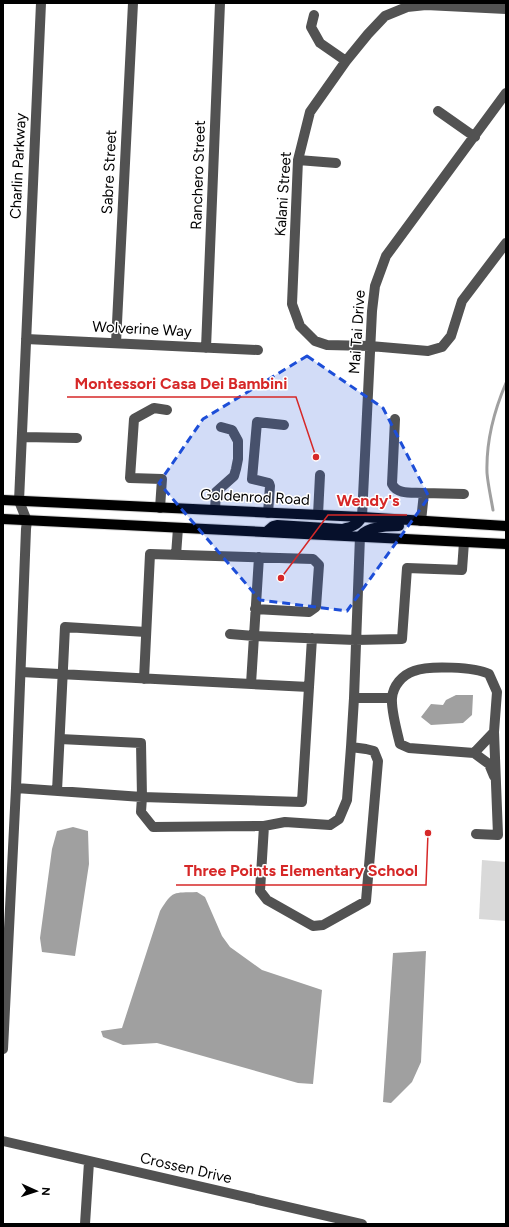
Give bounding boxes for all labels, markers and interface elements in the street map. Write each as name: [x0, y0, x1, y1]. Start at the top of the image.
street label: Charlin Parkway: [6, 112, 30, 220]
street label: Ranchero Street: [187, 120, 209, 230]
street label: Sabre Street: [98, 129, 120, 215]
street label: Kalani Street: [271, 151, 295, 237]
street label: Mai Tai Drive: [345, 289, 369, 375]
street label: Wolverine Way: [92, 317, 192, 341]
callout: Montessori Casa Dei Bambini: [67, 369, 296, 397]
text: Montessori Casa Dei Bambini: [75, 374, 287, 393]
street label: Goldenrod Road: [200, 485, 310, 509]
callout: Wendy's: [328, 487, 407, 515]
text: Wendy's: [336, 491, 400, 510]
callout: Three Points Elementary School: [176, 857, 426, 885]
text: Three Points Elementary School: [184, 861, 418, 880]
street label: Crossen Drive: [138, 1149, 234, 1187]
north arrow: [16, 1171, 56, 1211]
text: N: [39, 1187, 52, 1196]

